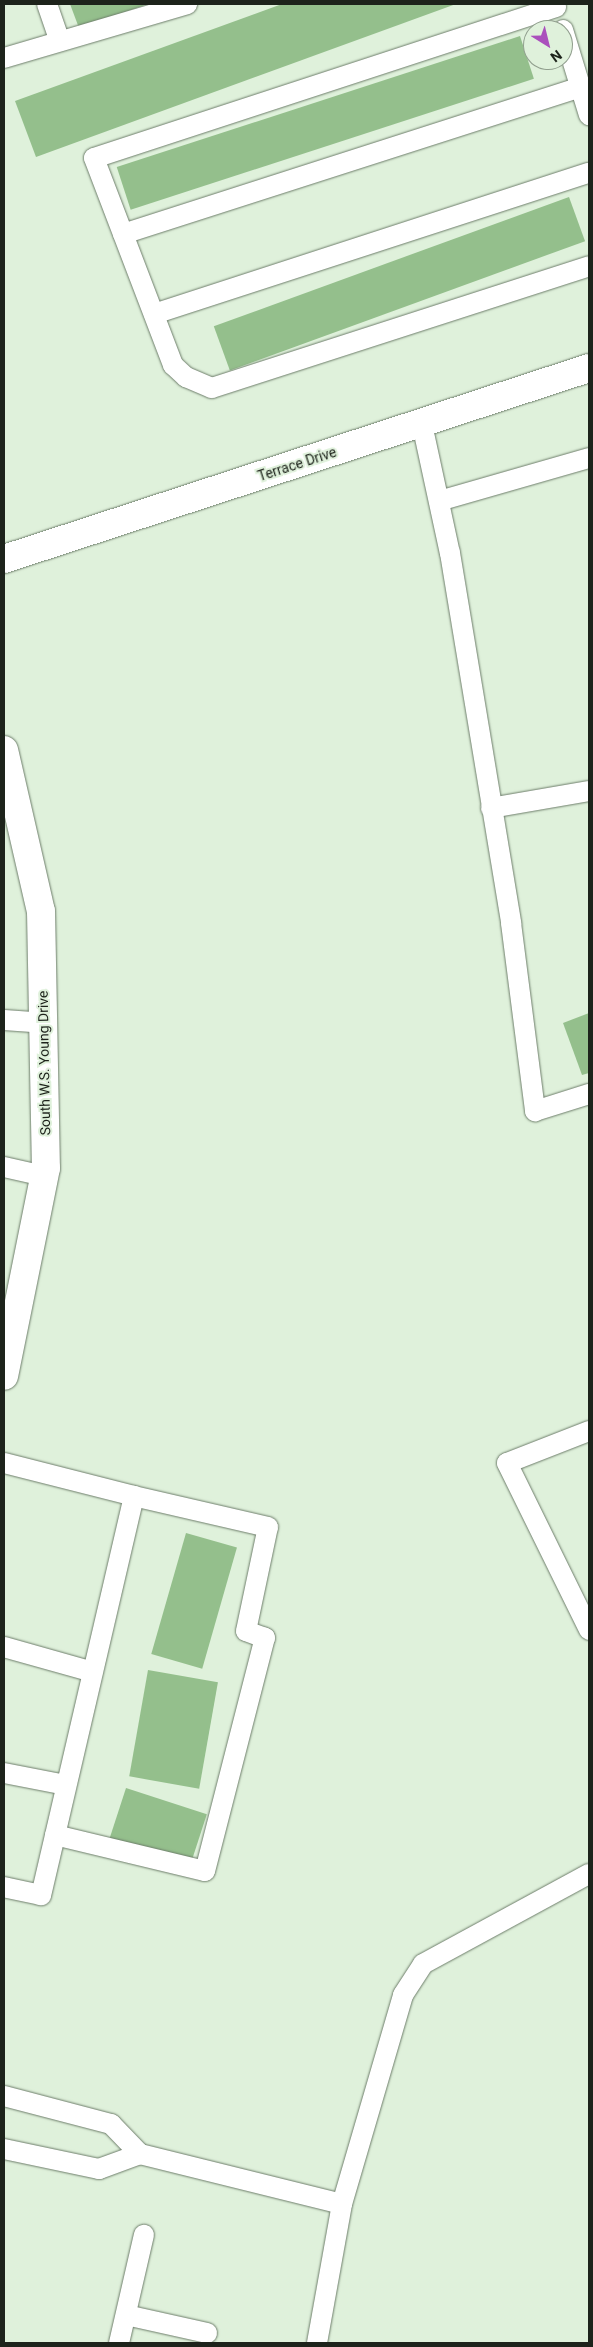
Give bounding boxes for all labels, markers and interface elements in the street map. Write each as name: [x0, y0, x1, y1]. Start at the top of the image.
north arrow: [523, 20, 573, 70]
text: N: [548, 47, 565, 66]
street label: Terrace Drive: [256, 443, 338, 485]
street label: South W.S. Young Drive: [34, 991, 54, 1135]

